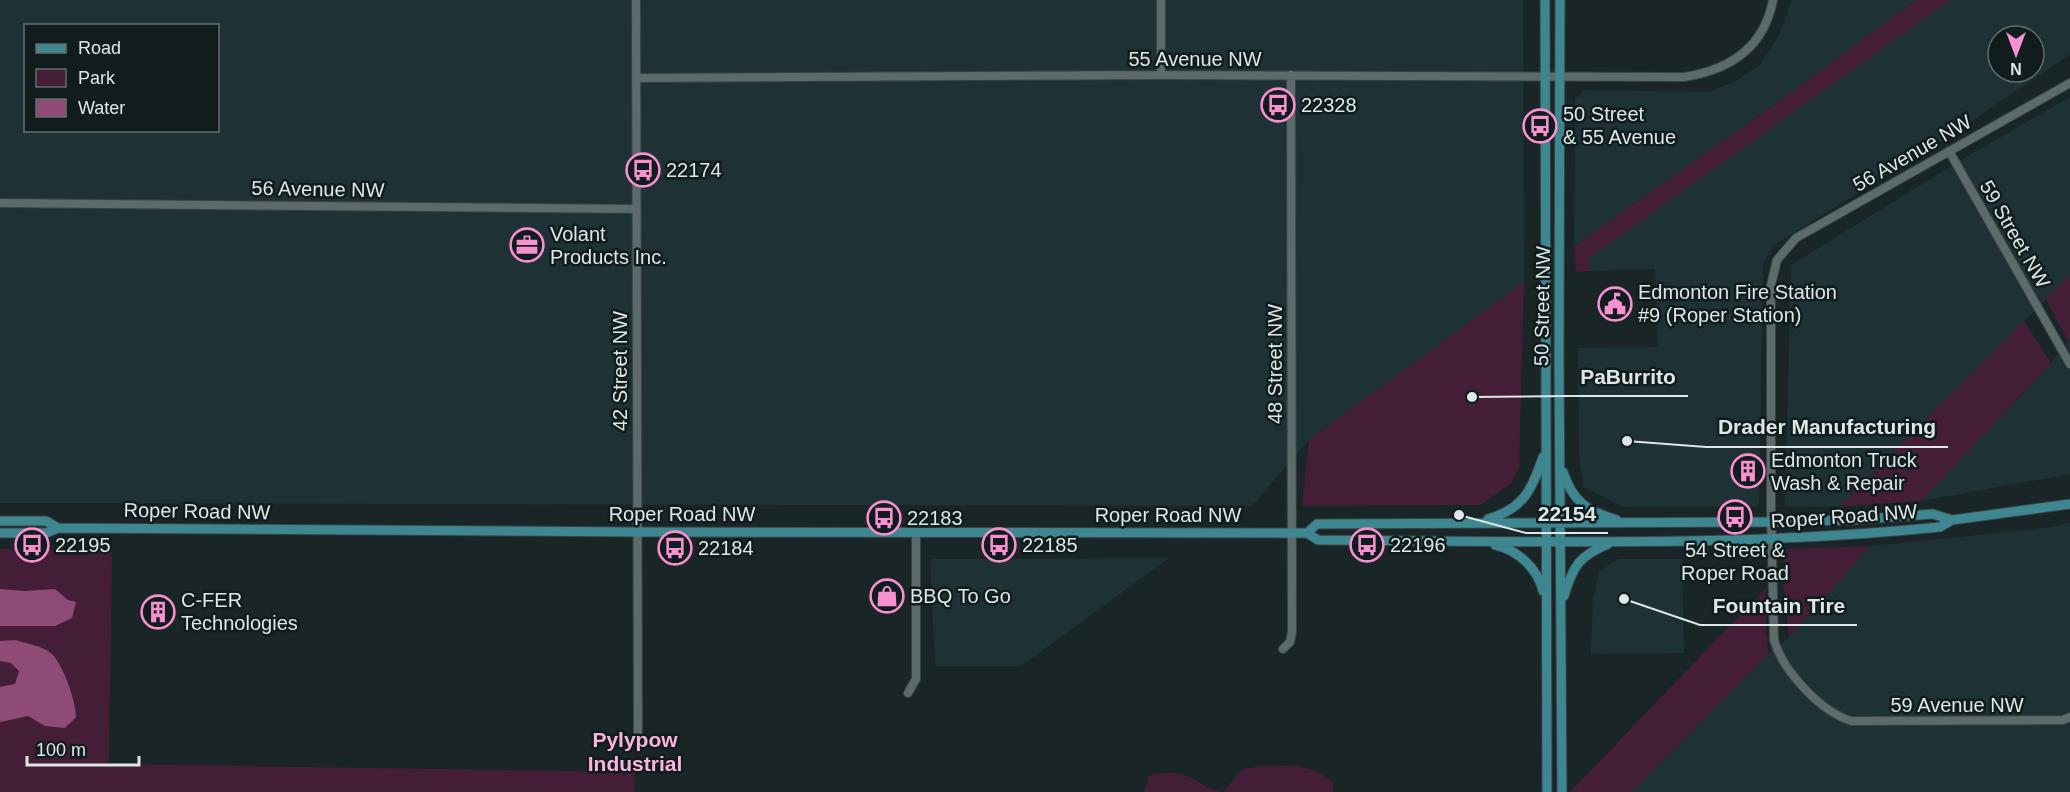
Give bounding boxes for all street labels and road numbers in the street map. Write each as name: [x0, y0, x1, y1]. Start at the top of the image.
street label: 55 Avenue NW: [1128, 48, 1262, 70]
street label: 56 Avenue NW: [1849, 110, 1975, 196]
street label: 56 Avenue NW: [251, 177, 385, 201]
street label: 59 Street NW: [1975, 177, 2055, 292]
street label: 50 Street NW: [1530, 246, 1554, 366]
street label: 48 Street NW: [1264, 304, 1286, 424]
street label: 42 Street NW: [609, 311, 631, 431]
street label: Roper Road NW: [123, 499, 271, 523]
street label: Roper Road NW: [1770, 500, 1918, 532]
street label: Roper Road NW: [609, 503, 755, 525]
street label: Roper Road NW: [1095, 504, 1241, 526]
street label: 59 Avenue NW: [1890, 694, 2024, 716]

